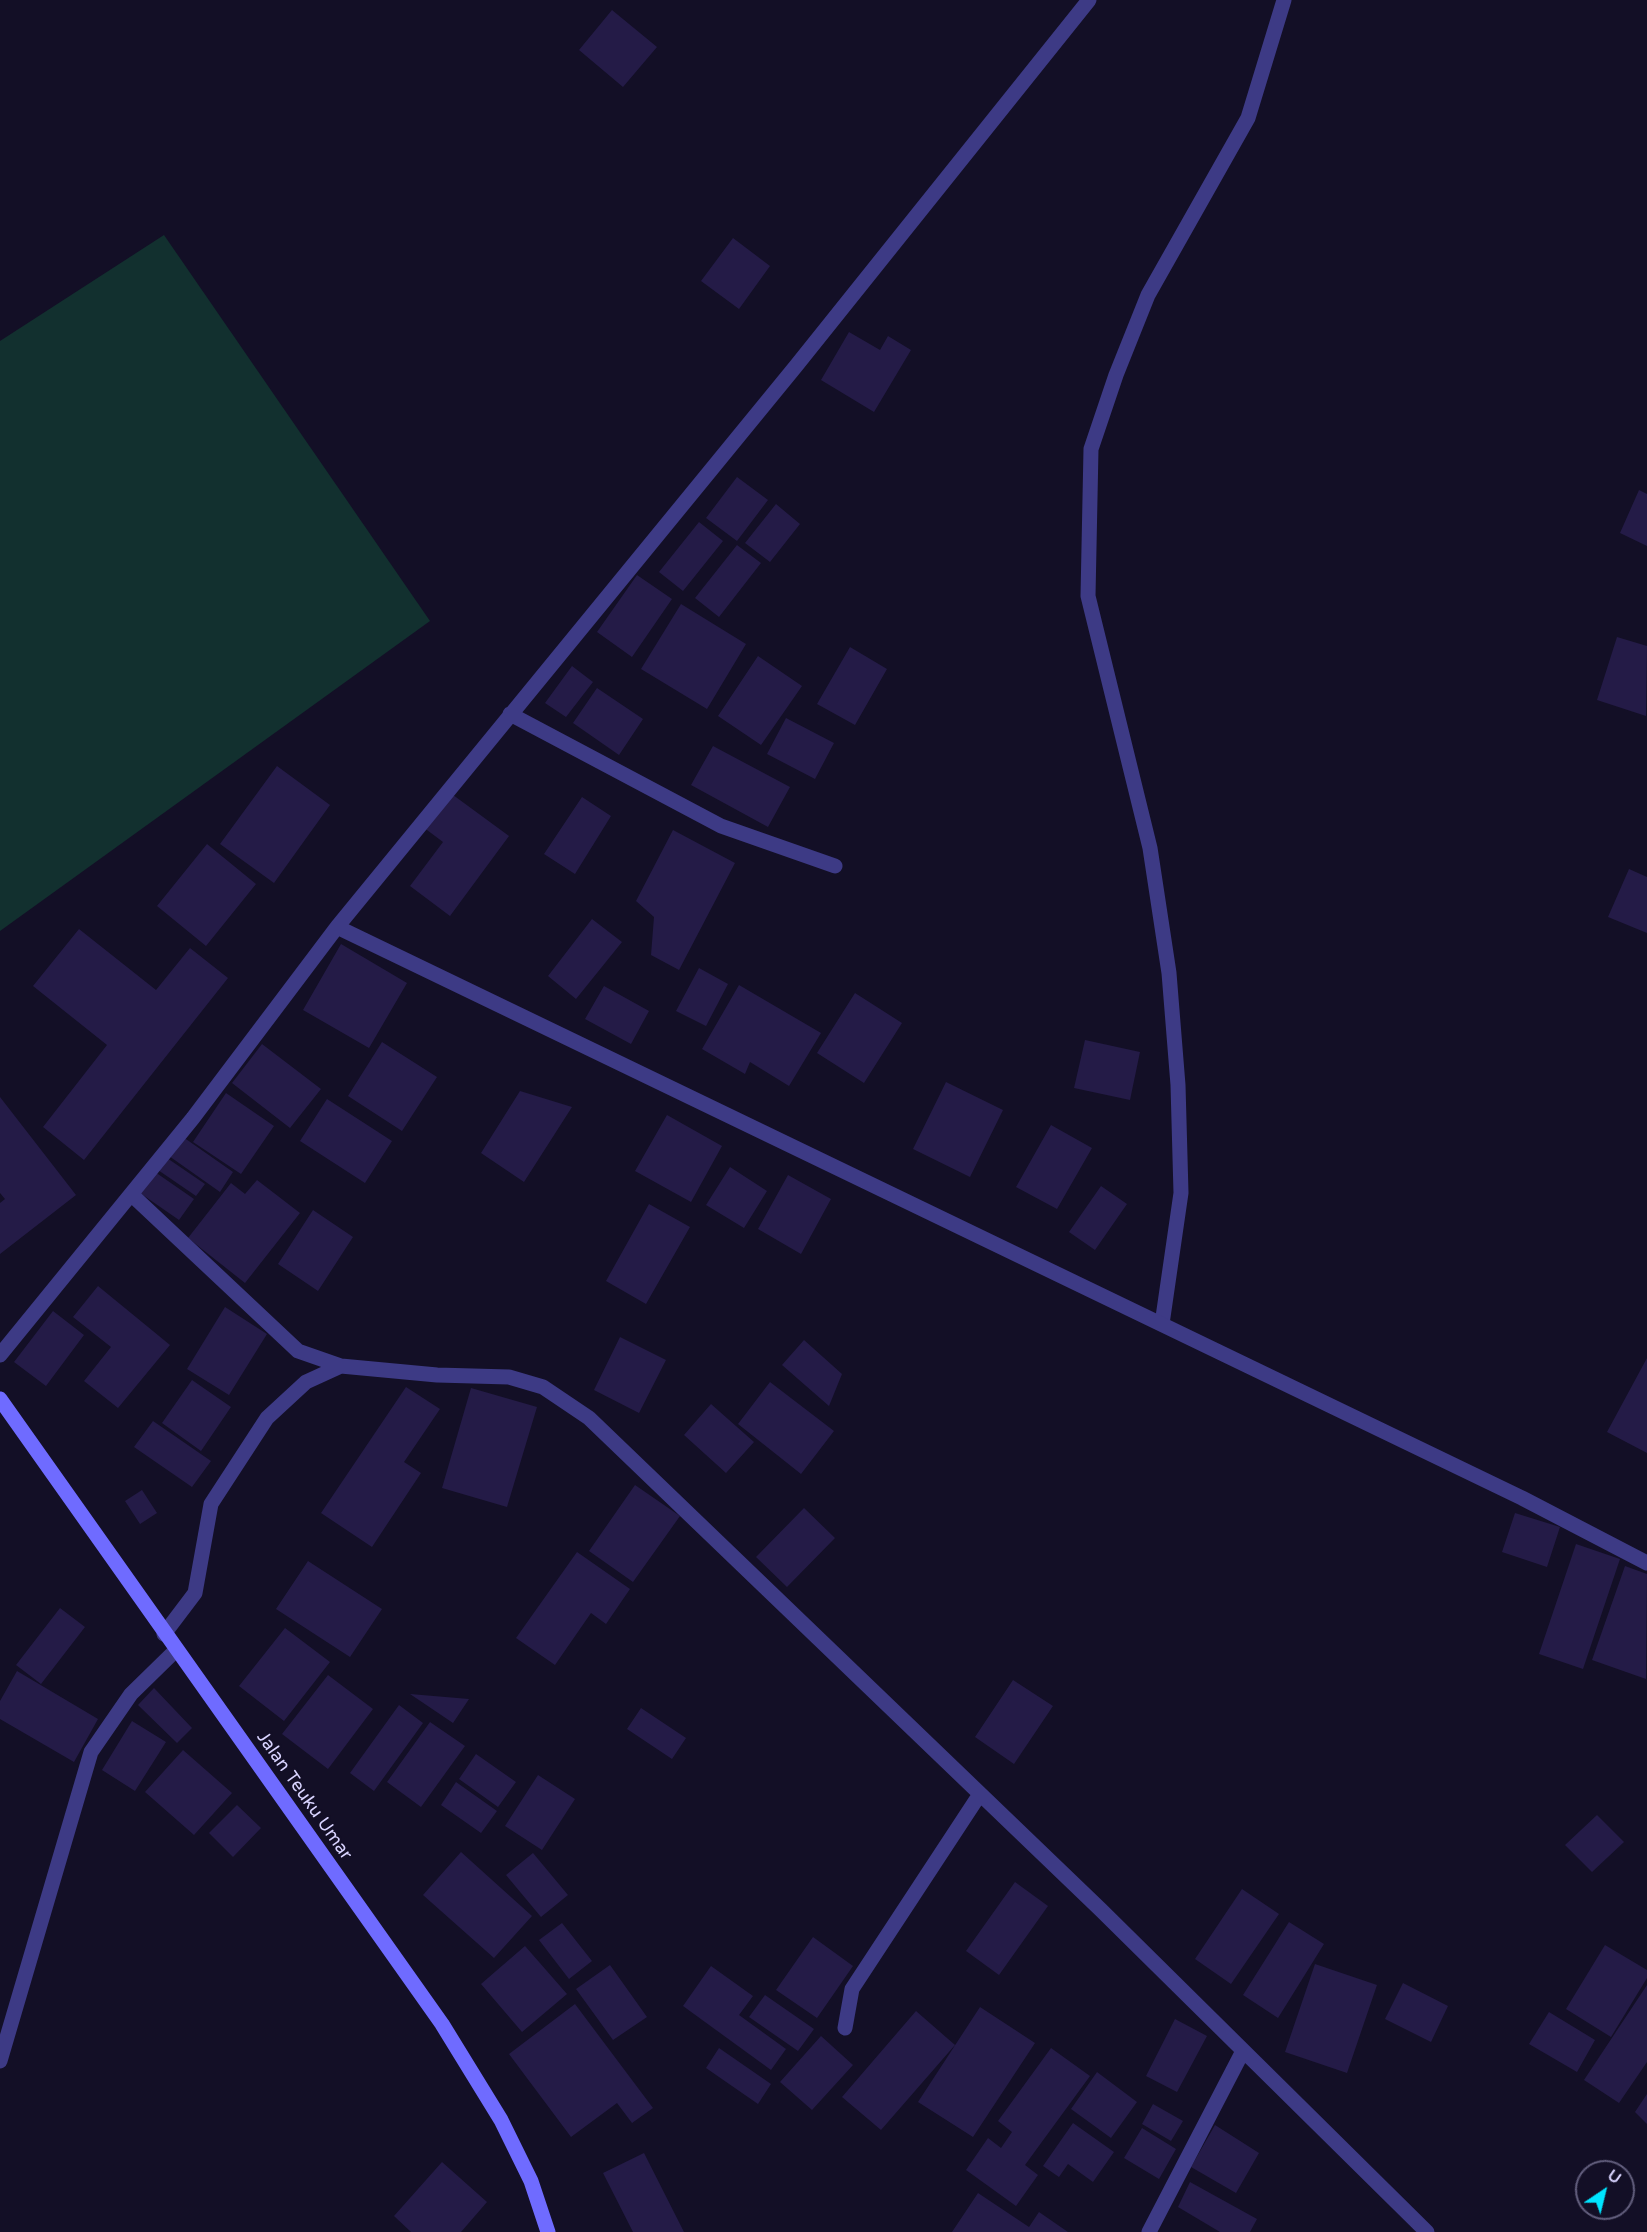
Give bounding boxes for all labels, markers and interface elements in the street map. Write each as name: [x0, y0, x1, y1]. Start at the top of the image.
street label: Jalan Teuku Umar: [252, 1728, 356, 1864]
north arrow: [1575, 2160, 1635, 2220]
text: U: [1603, 2165, 1625, 2189]

